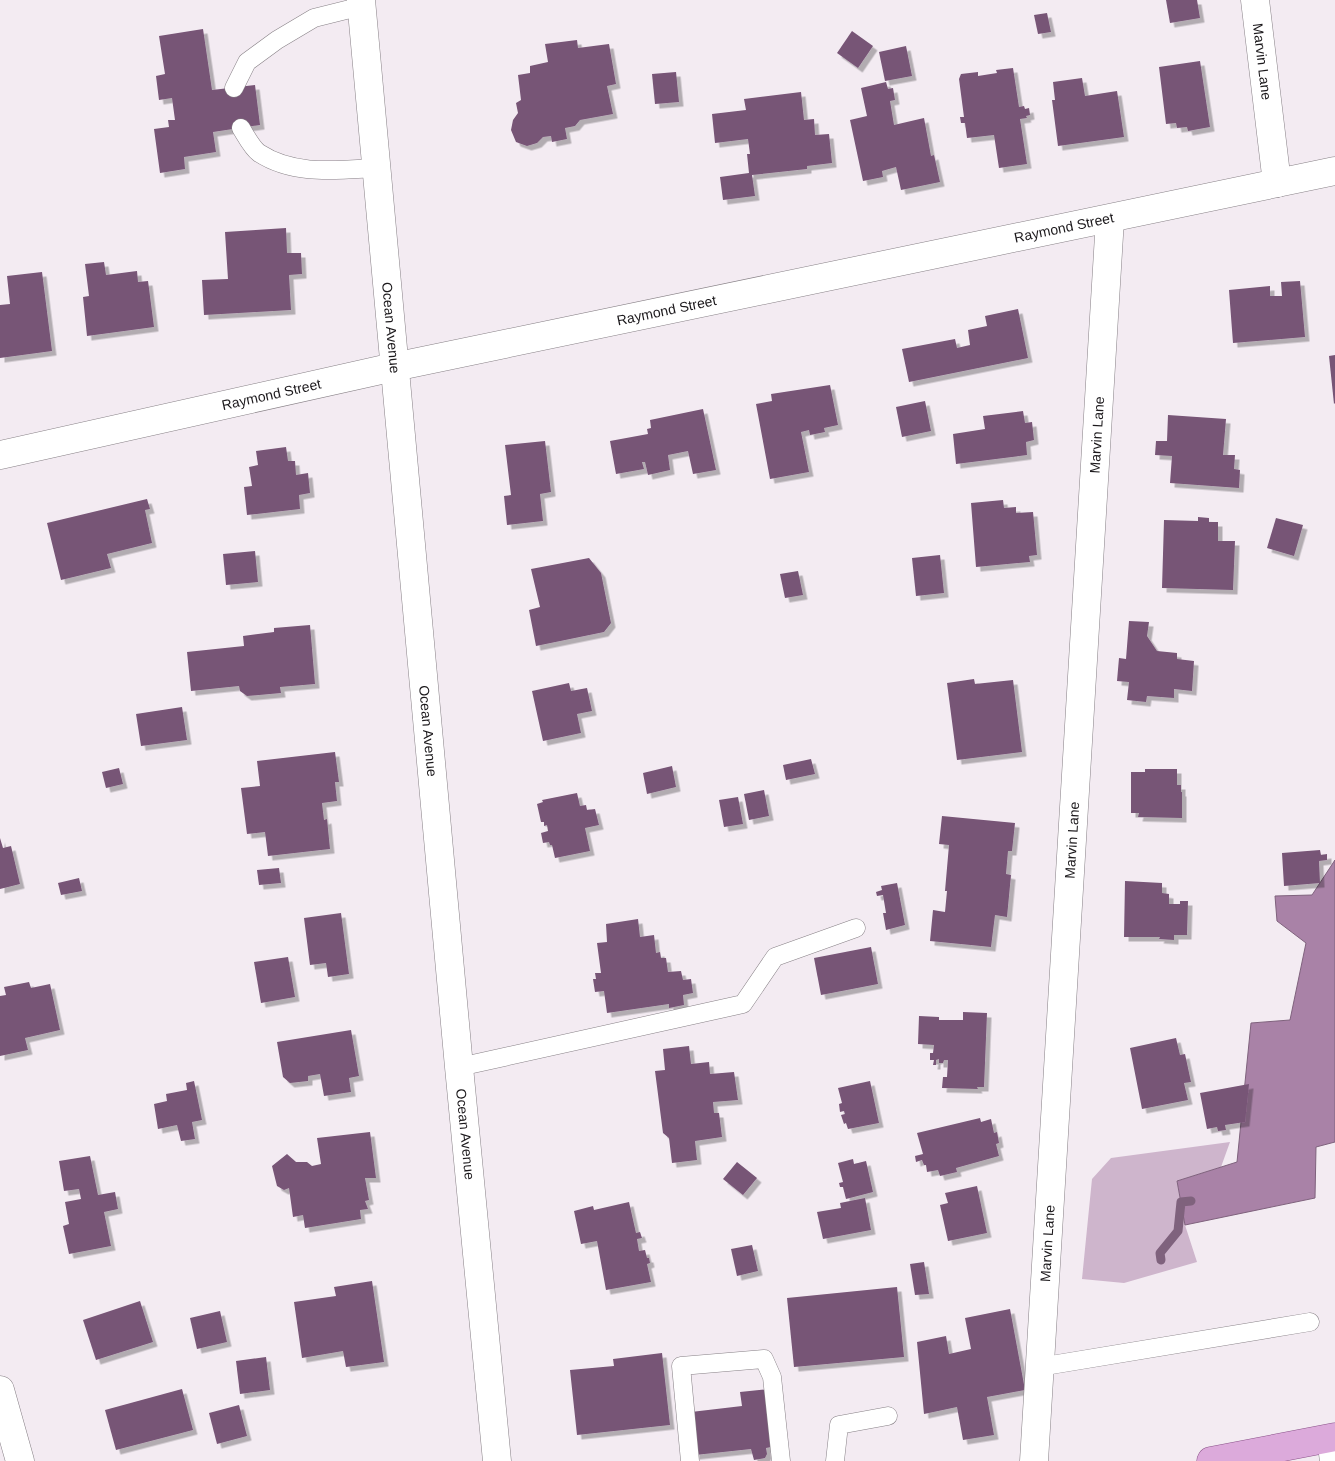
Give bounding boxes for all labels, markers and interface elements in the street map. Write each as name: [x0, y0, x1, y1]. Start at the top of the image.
street label: Marvin Lane: [1250, 22, 1275, 101]
street label: Raymond Street: [1013, 209, 1115, 246]
street label: Ocean Avenue: [379, 281, 403, 374]
street label: Raymond Street: [615, 292, 718, 328]
street label: Raymond Street: [220, 376, 323, 413]
street label: Marvin Lane: [1086, 396, 1107, 474]
street label: Ocean Avenue: [416, 685, 440, 778]
street label: Marvin Lane: [1062, 801, 1082, 879]
street label: Ocean Avenue: [453, 1088, 478, 1181]
street label: Marvin Lane: [1037, 1204, 1058, 1282]

